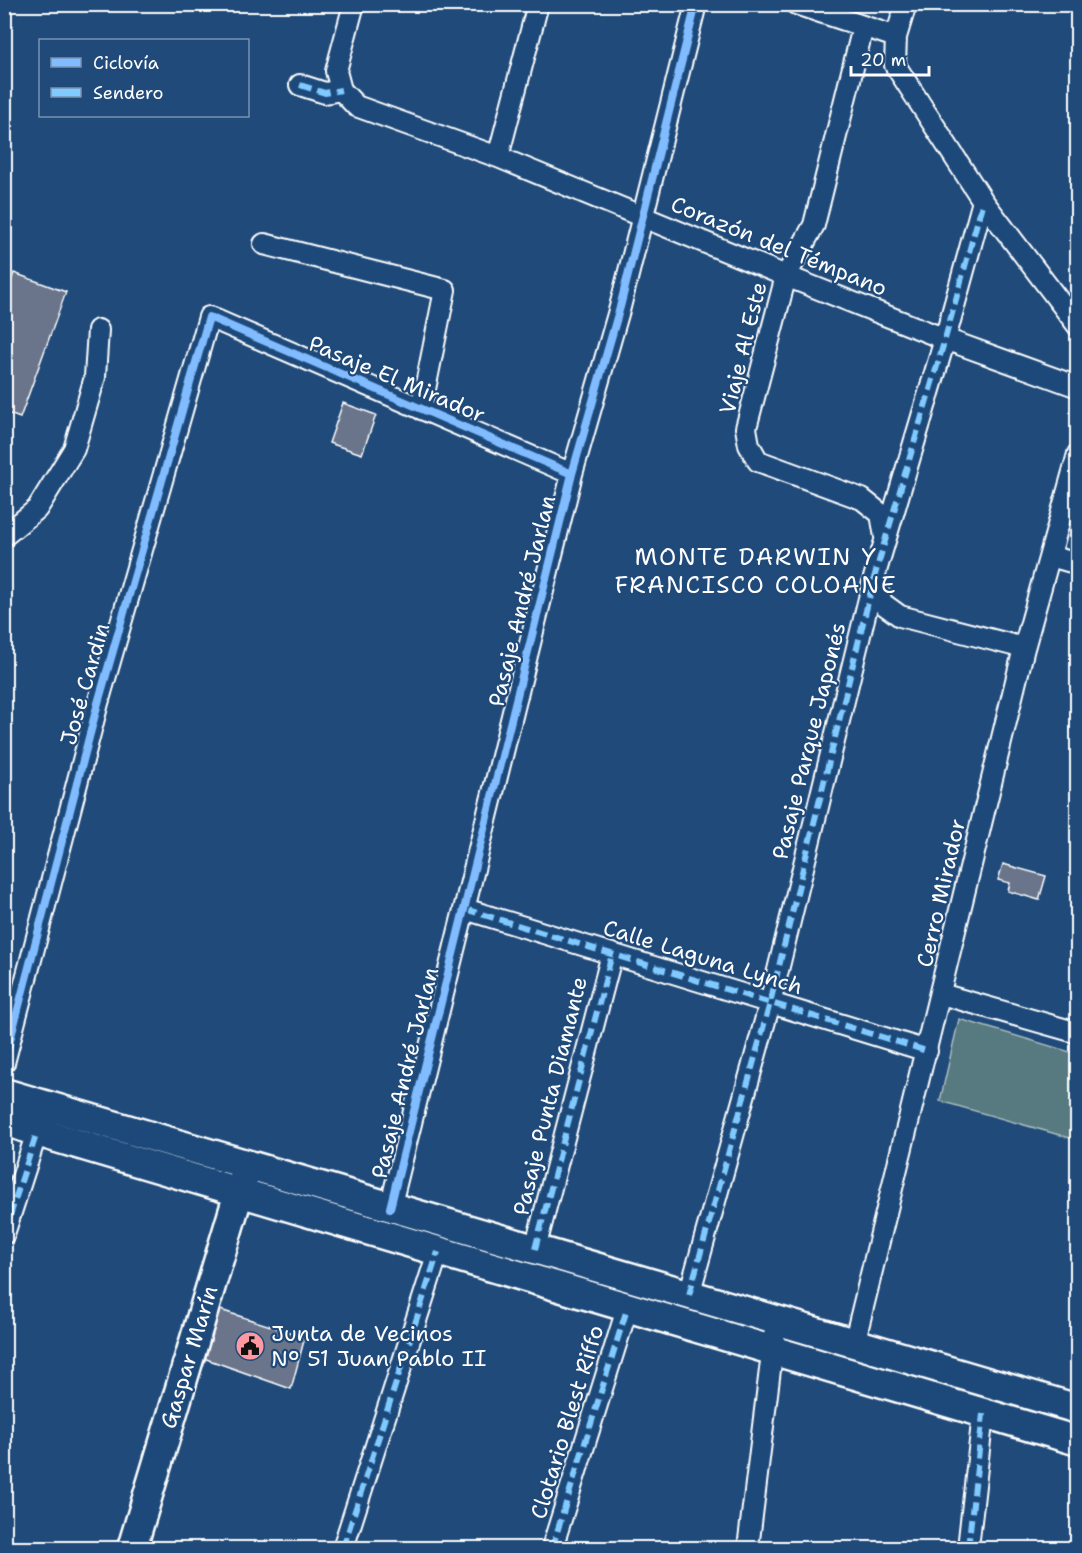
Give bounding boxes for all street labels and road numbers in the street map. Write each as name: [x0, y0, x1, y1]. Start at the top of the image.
street label: Corazón del Témpano: [667, 189, 891, 303]
street label: Viaje Al Este: [713, 279, 773, 417]
street label: Pasaje El Mirador: [304, 329, 490, 429]
street label: Pasaje André Jarlan: [482, 492, 562, 710]
street label: Pasaje Parque Japonés: [765, 619, 853, 863]
street label: José Cardin: [54, 620, 116, 748]
street label: Cerro Mirador: [910, 816, 972, 970]
street label: Calle Laguna Lynch: [600, 913, 806, 1001]
street label: Pasaje André Jarlan: [365, 964, 445, 1182]
street label: Pasaje Punta Diamante: [506, 974, 594, 1218]
street label: Gaspar Marín: [154, 1282, 224, 1432]
street label: Clotario Blest Riffo: [524, 1322, 610, 1522]

